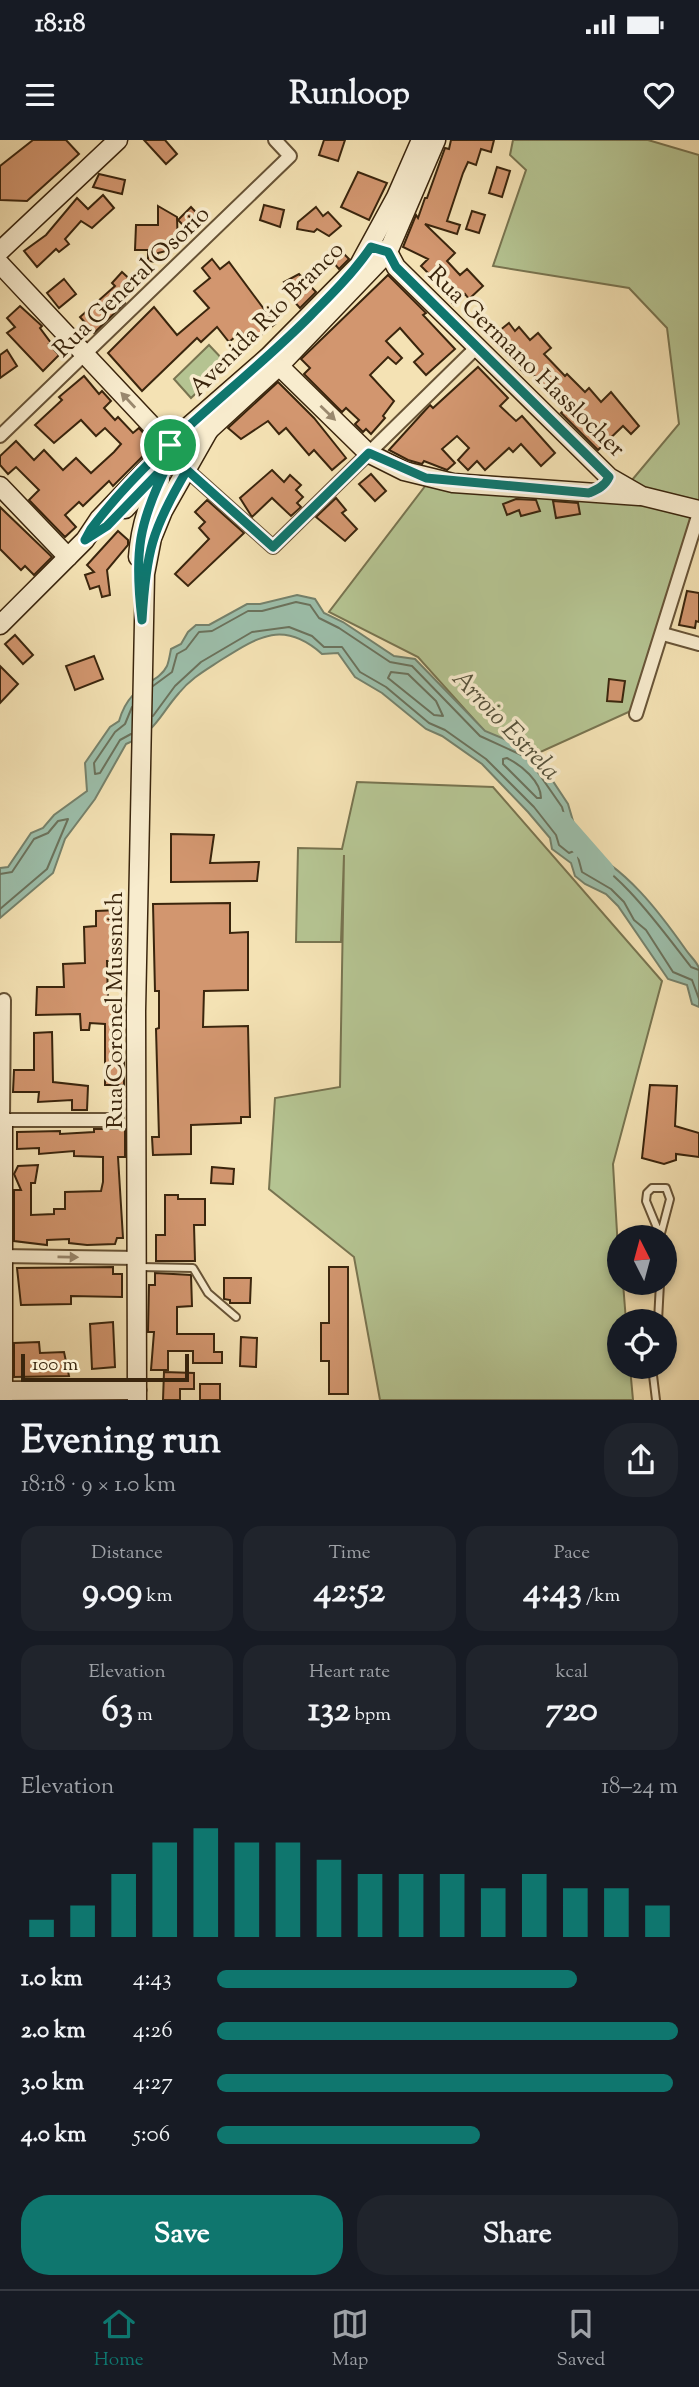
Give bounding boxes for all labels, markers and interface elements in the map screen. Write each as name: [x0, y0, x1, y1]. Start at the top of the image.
text: 18:18: [35, 6, 85, 43]
text: Runloop: [289, 72, 410, 118]
icon: menu: [21, 76, 59, 114]
icon: heart: [640, 76, 678, 114]
street label: Rua General Osorio: [46, 199, 218, 366]
street label: Avenida Rio Branco: [182, 234, 353, 405]
street label: Rua Germano Hasslocher: [419, 259, 632, 466]
one-way arrow: [120, 392, 136, 409]
one-way arrow: [319, 405, 336, 422]
pin: [140, 415, 200, 475]
icon: arrive: [151, 426, 189, 464]
water label: Arroio Estrela: [442, 662, 568, 790]
street label: Rua Coronel Mussnich: [99, 891, 133, 1129]
north arrow: [607, 1225, 677, 1295]
map controls: [607, 1225, 677, 1379]
one-way arrow: [57, 1251, 79, 1263]
button: locate: [607, 1309, 677, 1379]
scale bar: [21, 1351, 189, 1383]
text: 100 m: [32, 1352, 78, 1379]
text: Evening run: [21, 1416, 221, 1470]
button: share: [604, 1423, 678, 1497]
text: 18:18 · 9 × 1.0 km: [21, 1469, 176, 1502]
text: Distance: [91, 1540, 163, 1567]
text: Time: [328, 1540, 371, 1567]
text: Pace: [554, 1540, 590, 1567]
text: 9.09: [82, 1567, 142, 1618]
text: 42:52: [314, 1567, 385, 1618]
text: 4:43: [523, 1567, 582, 1618]
text: km: [142, 1583, 172, 1610]
text: /km: [582, 1583, 620, 1610]
text: Elevation: [89, 1659, 166, 1686]
text: Heart rate: [309, 1659, 390, 1686]
text: kcal: [555, 1659, 588, 1686]
text: 63: [102, 1686, 133, 1737]
text: 132: [308, 1686, 350, 1737]
text: 720: [546, 1686, 598, 1737]
text: m: [133, 1702, 153, 1729]
text: bpm: [350, 1702, 391, 1729]
text: Elevation: [21, 1771, 114, 1804]
text: 18–24 m: [601, 1771, 678, 1804]
text: 1.0 km: [21, 1963, 83, 1996]
text: 4:43: [133, 1963, 171, 1996]
text: 2.0 km: [21, 2015, 86, 2048]
text: 4:26: [133, 2015, 173, 2048]
text: 3.0 km: [21, 2067, 84, 2100]
text: 4:27: [133, 2067, 173, 2100]
text: 4.0 km: [21, 2119, 86, 2152]
text: 5:06: [133, 2119, 170, 2152]
button: Save: [21, 2195, 343, 2275]
button: Share: [357, 2195, 678, 2275]
tab: Home: [94, 2305, 144, 2374]
tab: Map: [331, 2305, 369, 2374]
tab: Saved: [556, 2305, 605, 2374]

